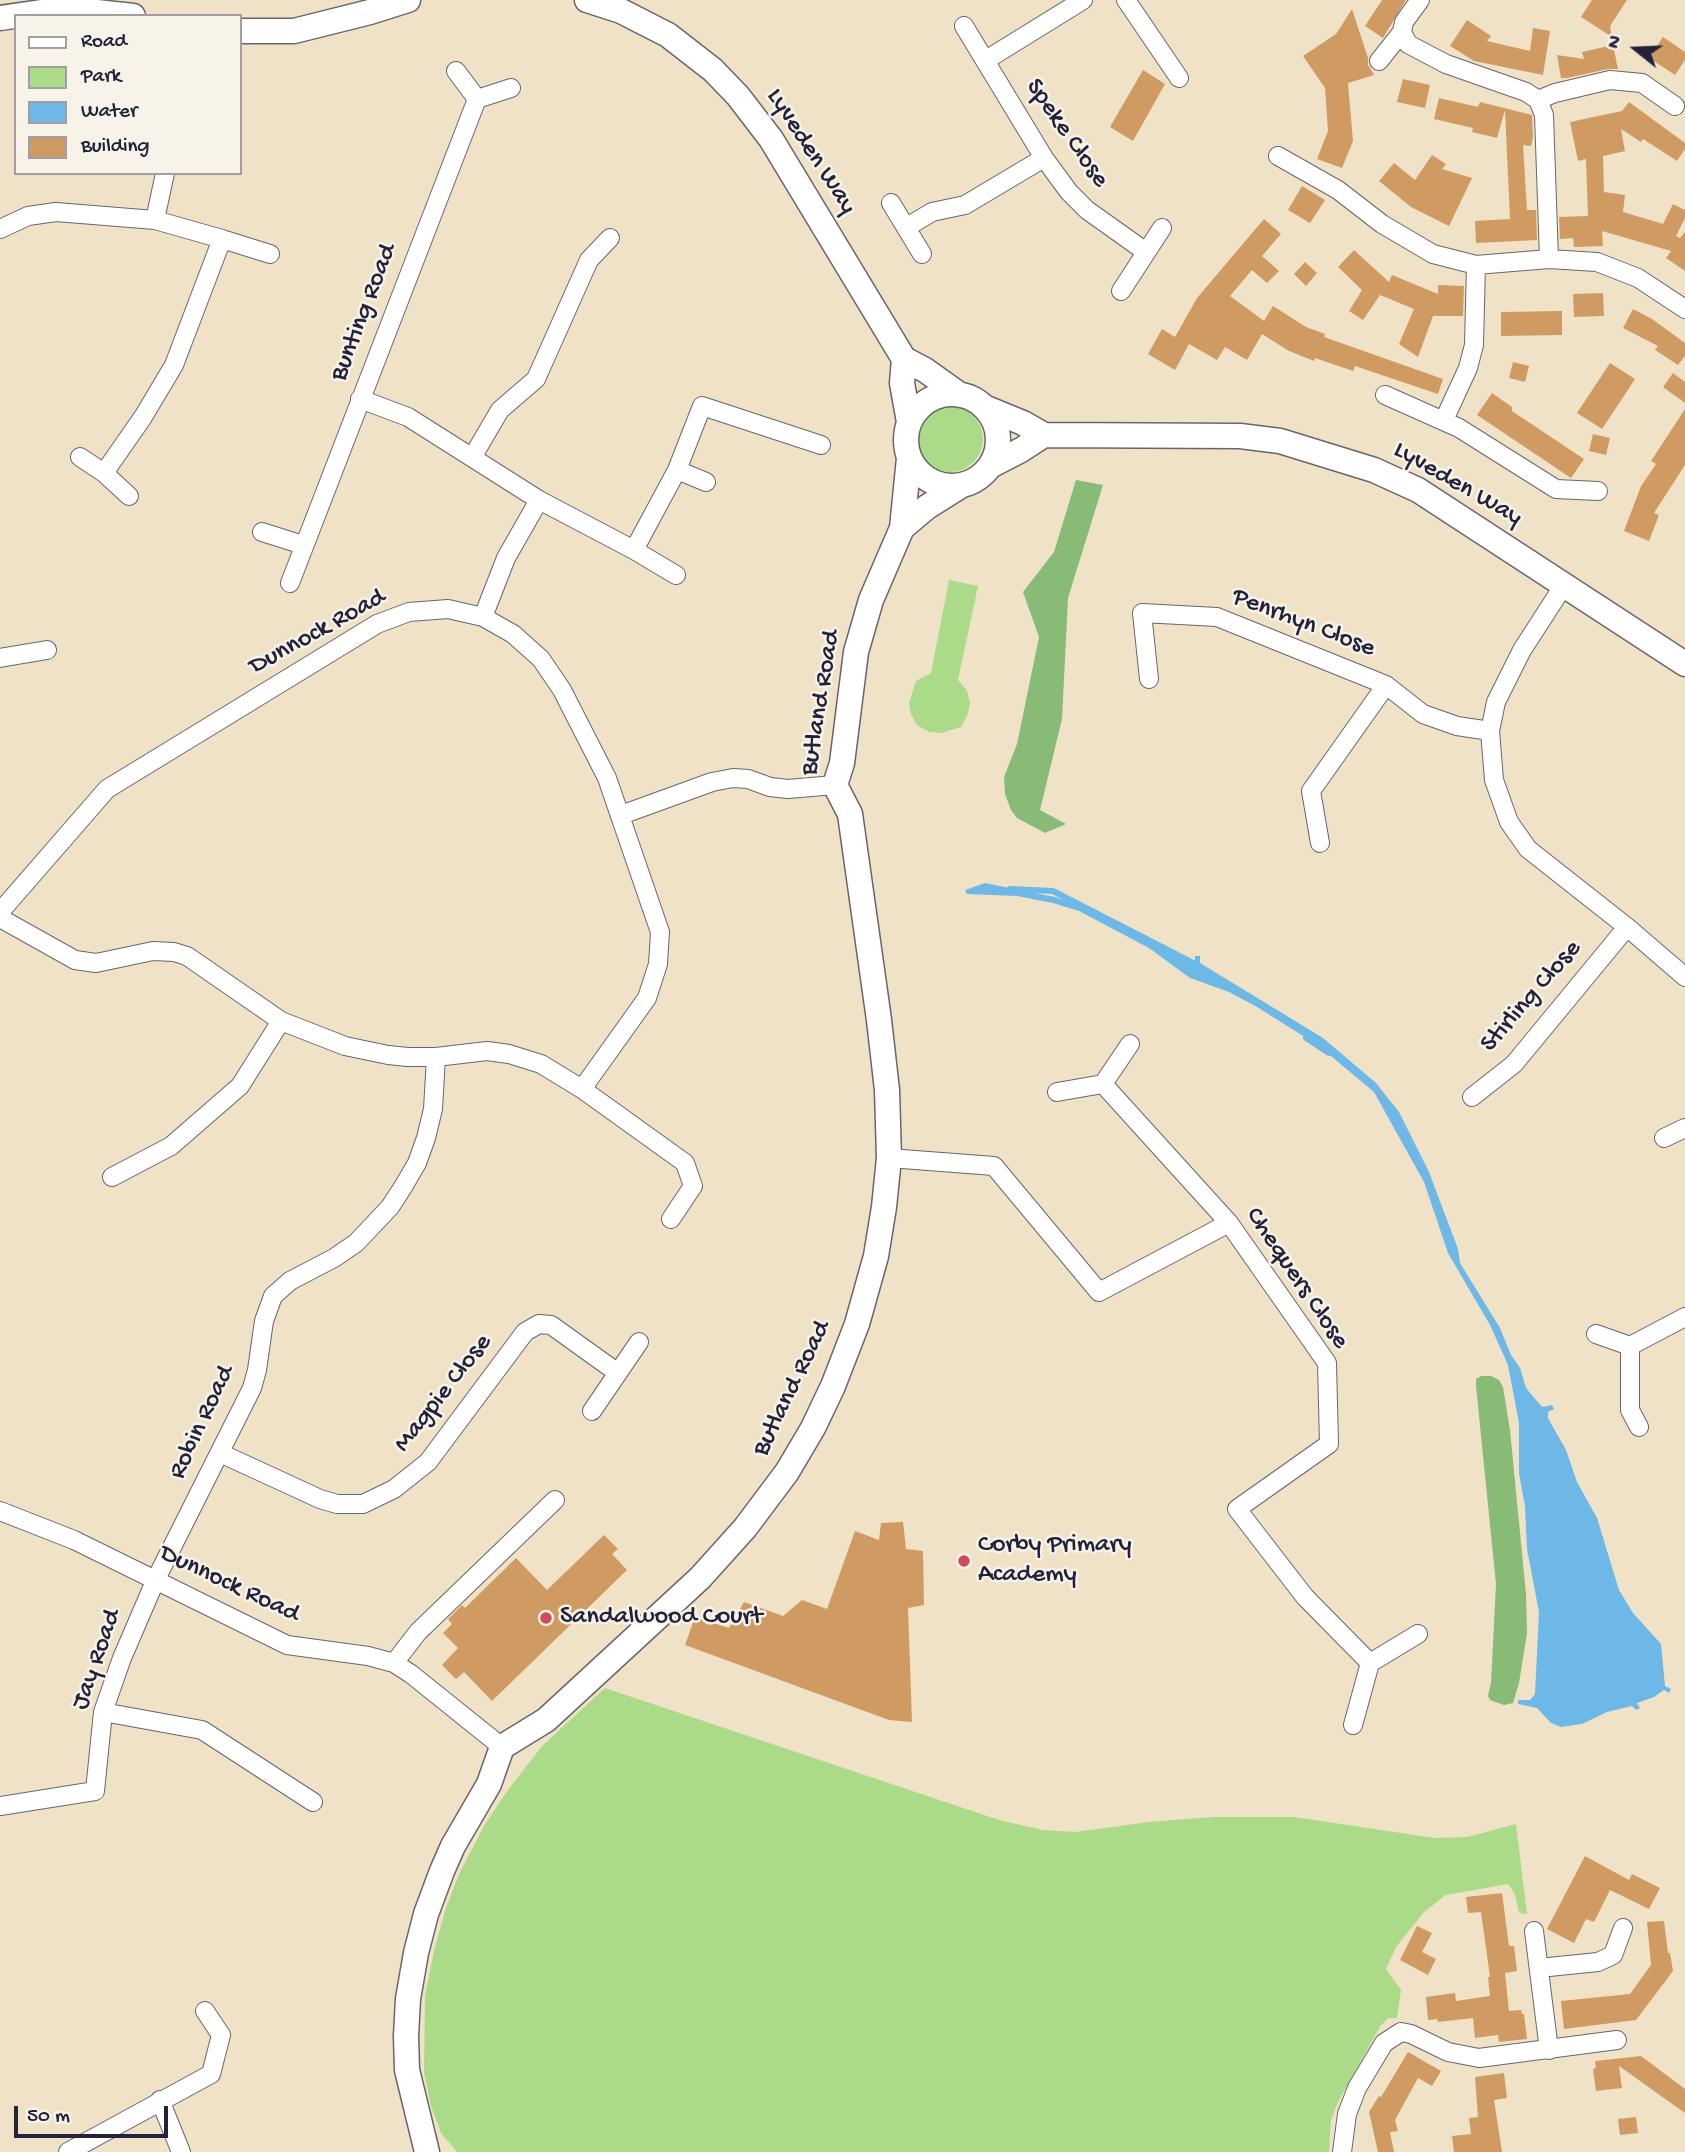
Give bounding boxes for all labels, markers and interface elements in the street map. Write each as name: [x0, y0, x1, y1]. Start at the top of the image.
legend: [14, 14, 242, 175]
north arrow: [1601, 14, 1671, 84]
text: Road: [81, 30, 127, 55]
text: N: [1603, 33, 1628, 52]
text: Park: [81, 65, 121, 90]
street label: Speke Close: [1017, 74, 1115, 194]
street label: Lyveden Way: [758, 83, 862, 221]
text: Water: [81, 100, 137, 125]
text: Building: [81, 135, 150, 160]
street label: Bunting Road: [325, 240, 405, 386]
street label: Lyveden Way: [1387, 436, 1527, 534]
street label: Penrhyn Close: [1227, 582, 1379, 666]
street label: Dunnock Road: [245, 583, 391, 683]
street label: Butland Road: [795, 628, 849, 778]
street label: Stirling Close: [1475, 935, 1589, 1059]
street label: Chequers Close: [1237, 1202, 1355, 1356]
street label: Butland Road: [747, 1316, 839, 1462]
street label: Magpie Close: [388, 1329, 500, 1459]
street label: Robin Road: [163, 1361, 243, 1485]
place label: Corby Primary Academy: [978, 1530, 1132, 1592]
street label: Dunnock Road: [154, 1539, 304, 1631]
marker: Corby Primary Academy: [956, 1553, 972, 1569]
place label: Sandalwood Court: [560, 1602, 762, 1634]
street label: Jay Road: [66, 1606, 130, 1714]
marker: Sandalwood Court: [538, 1610, 554, 1626]
scale bar: [18, 2092, 172, 2136]
text: 50 m: [27, 2105, 70, 2130]

